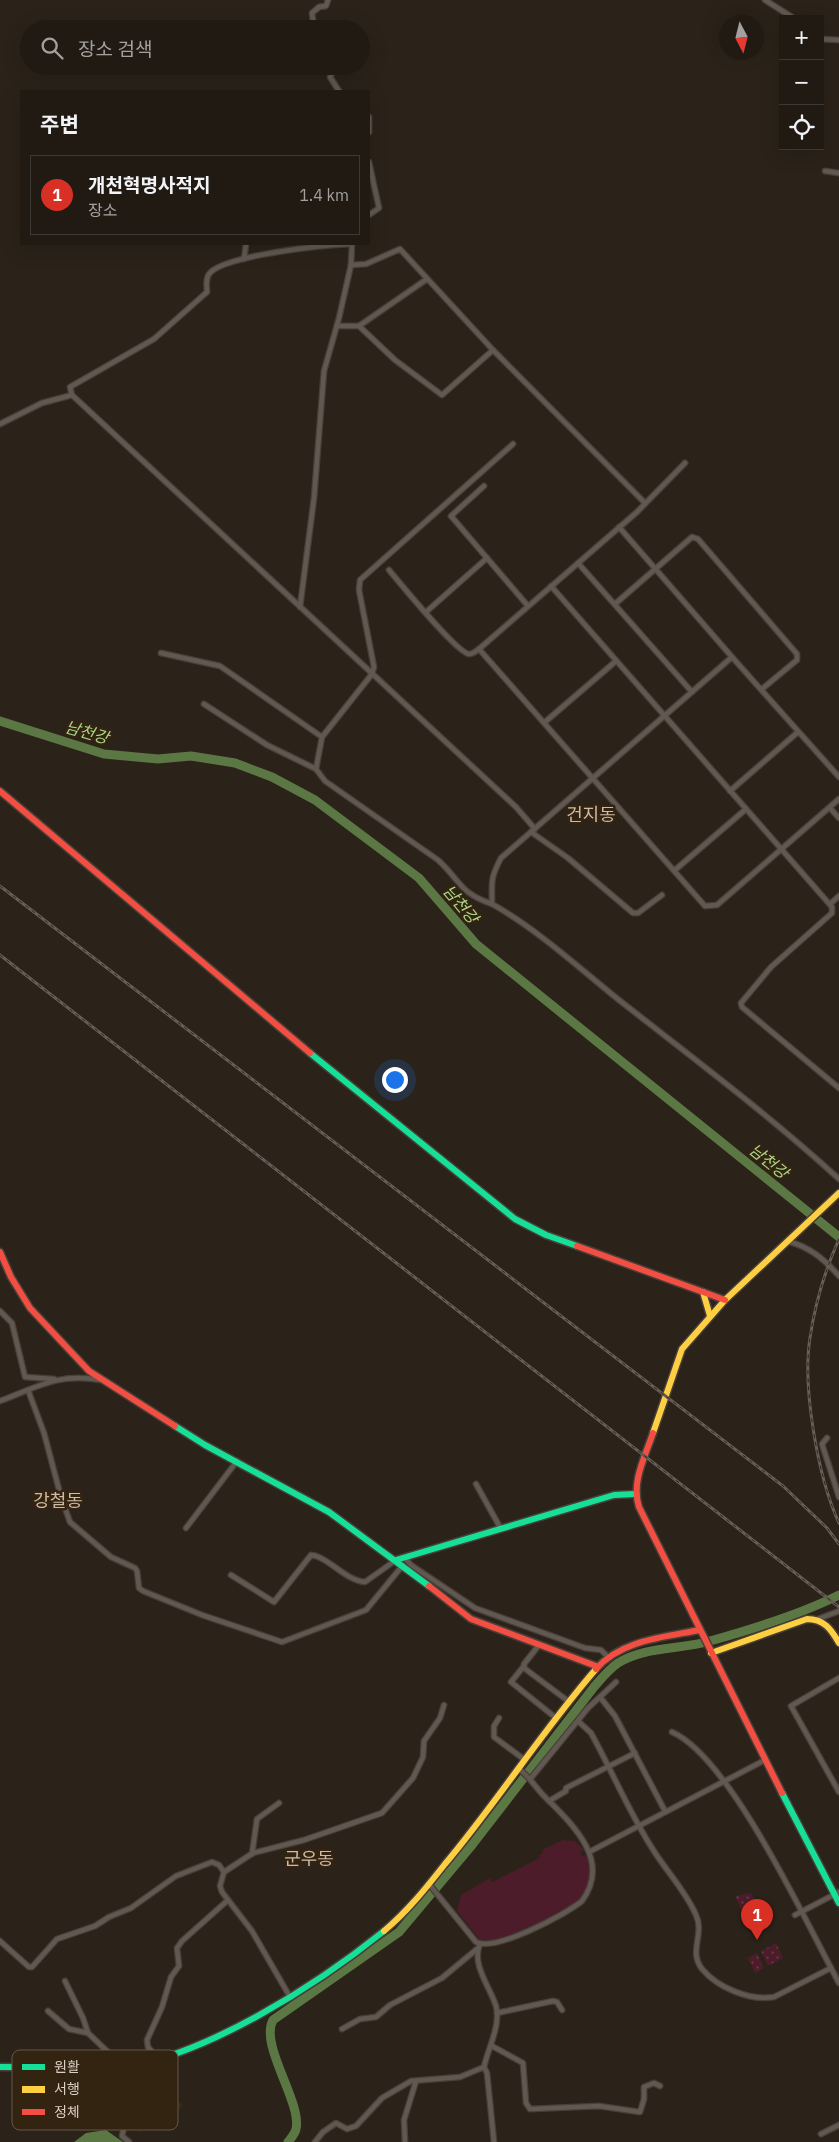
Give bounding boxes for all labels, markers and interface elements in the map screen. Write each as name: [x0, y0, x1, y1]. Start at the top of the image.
north arrow: [719, 15, 764, 60]
map controls: [779, 15, 824, 150]
button: +: [779, 15, 824, 60]
search box: [20, 20, 370, 75]
icon: search: [38, 34, 66, 62]
text: 장소 검색: [78, 37, 152, 61]
button: −: [779, 60, 824, 105]
button: locate: [779, 105, 824, 150]
text: 주변: [40, 110, 79, 138]
text: 개천혁명사적지: [88, 173, 210, 197]
text: 1: [52, 185, 62, 205]
text: 1.4 km: [299, 185, 349, 205]
text: 장소: [88, 200, 117, 220]
water label: 남천강: [63, 716, 113, 748]
district label: 건지동: [566, 803, 616, 826]
water label: 남천강: [439, 881, 484, 929]
your location: [382, 1067, 408, 1093]
water label: 남천강: [746, 1139, 794, 1184]
district label: 강철동: [33, 1489, 83, 1512]
district label: 군우동: [284, 1847, 334, 1870]
pin: 1: [741, 1899, 773, 1940]
legend: [12, 2050, 178, 2130]
text: 원활: [54, 2058, 80, 2076]
text: 서행: [54, 2080, 80, 2098]
text: 정체: [54, 2103, 80, 2121]

